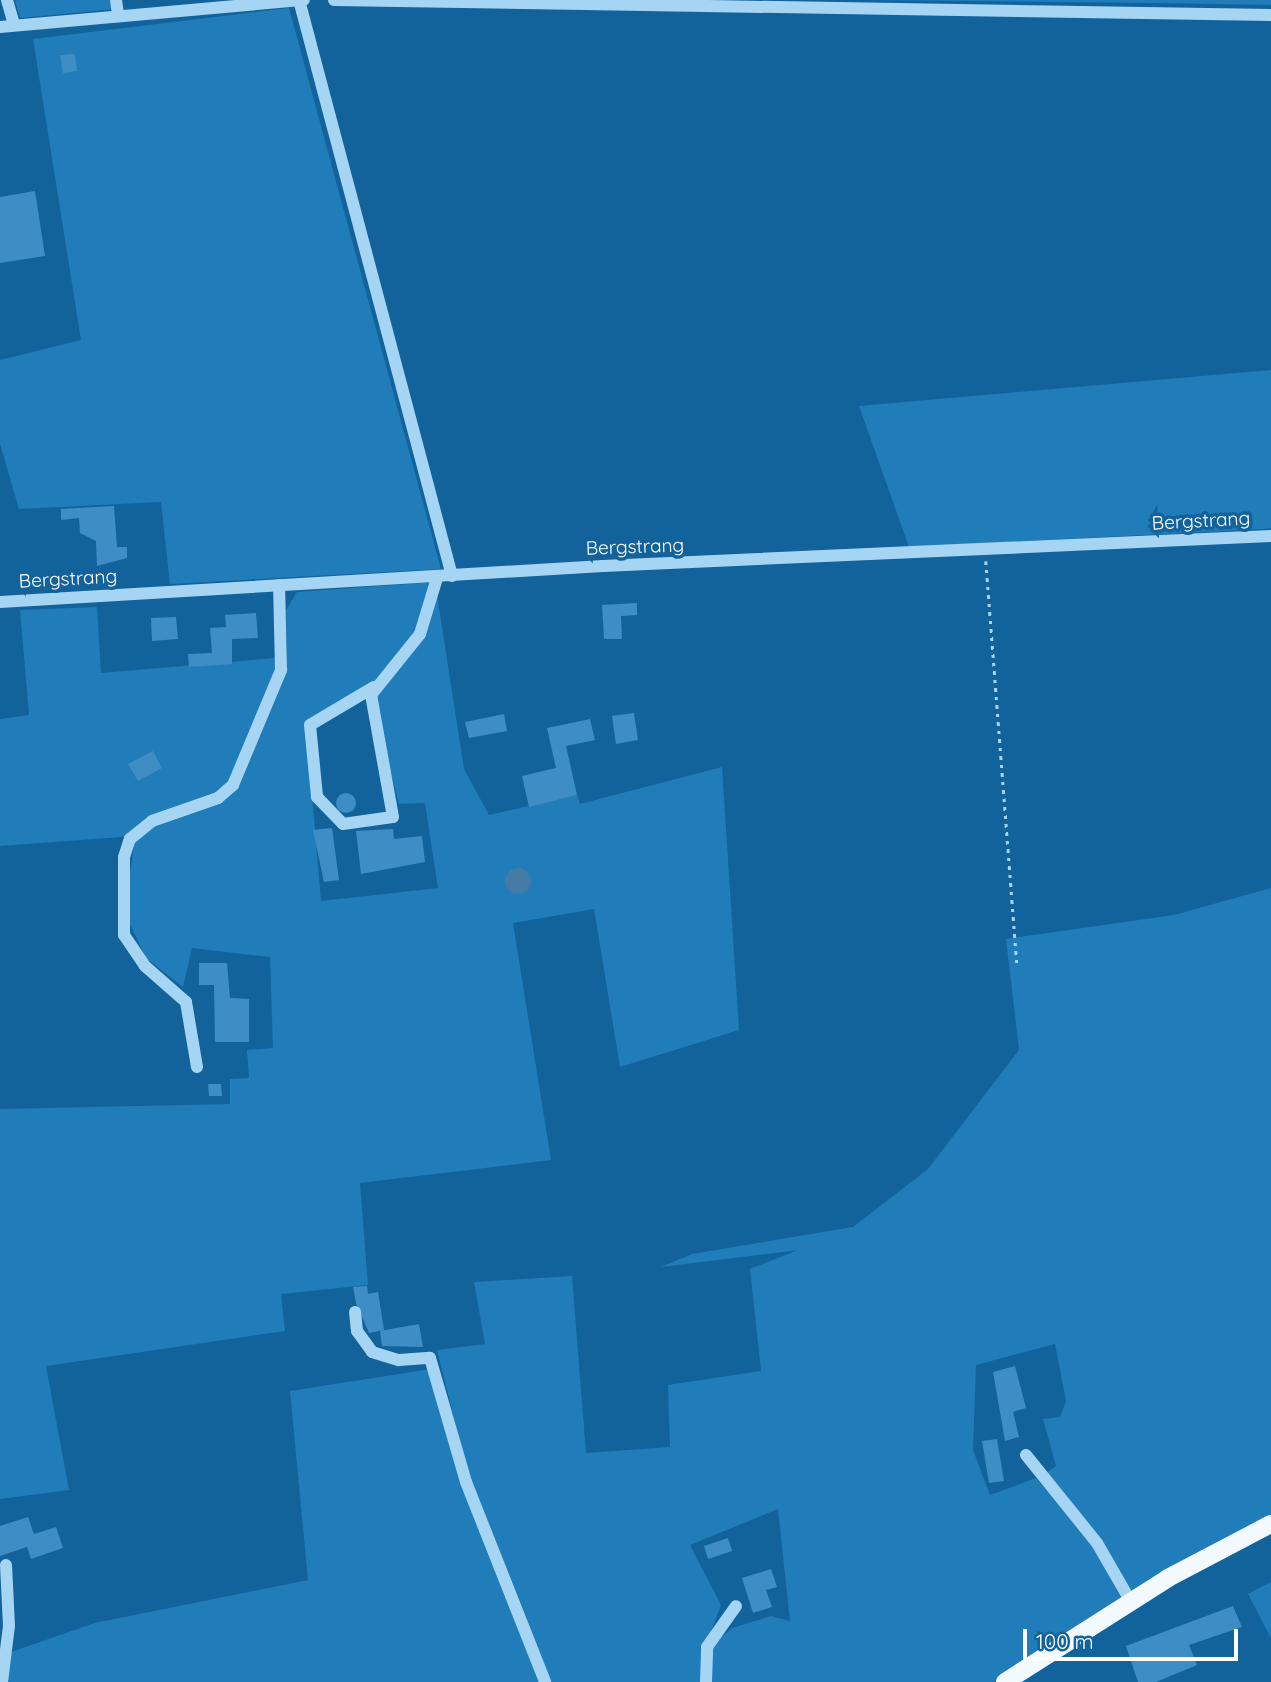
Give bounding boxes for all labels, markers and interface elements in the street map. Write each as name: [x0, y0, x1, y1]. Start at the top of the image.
street label: Bergstrang: [1151, 507, 1251, 535]
street label: Bergstrang: [585, 534, 685, 560]
street label: Bergstrang: [18, 565, 118, 593]
scale bar: [1026, 1616, 1241, 1660]
text: 100 m: [1036, 1628, 1094, 1654]

